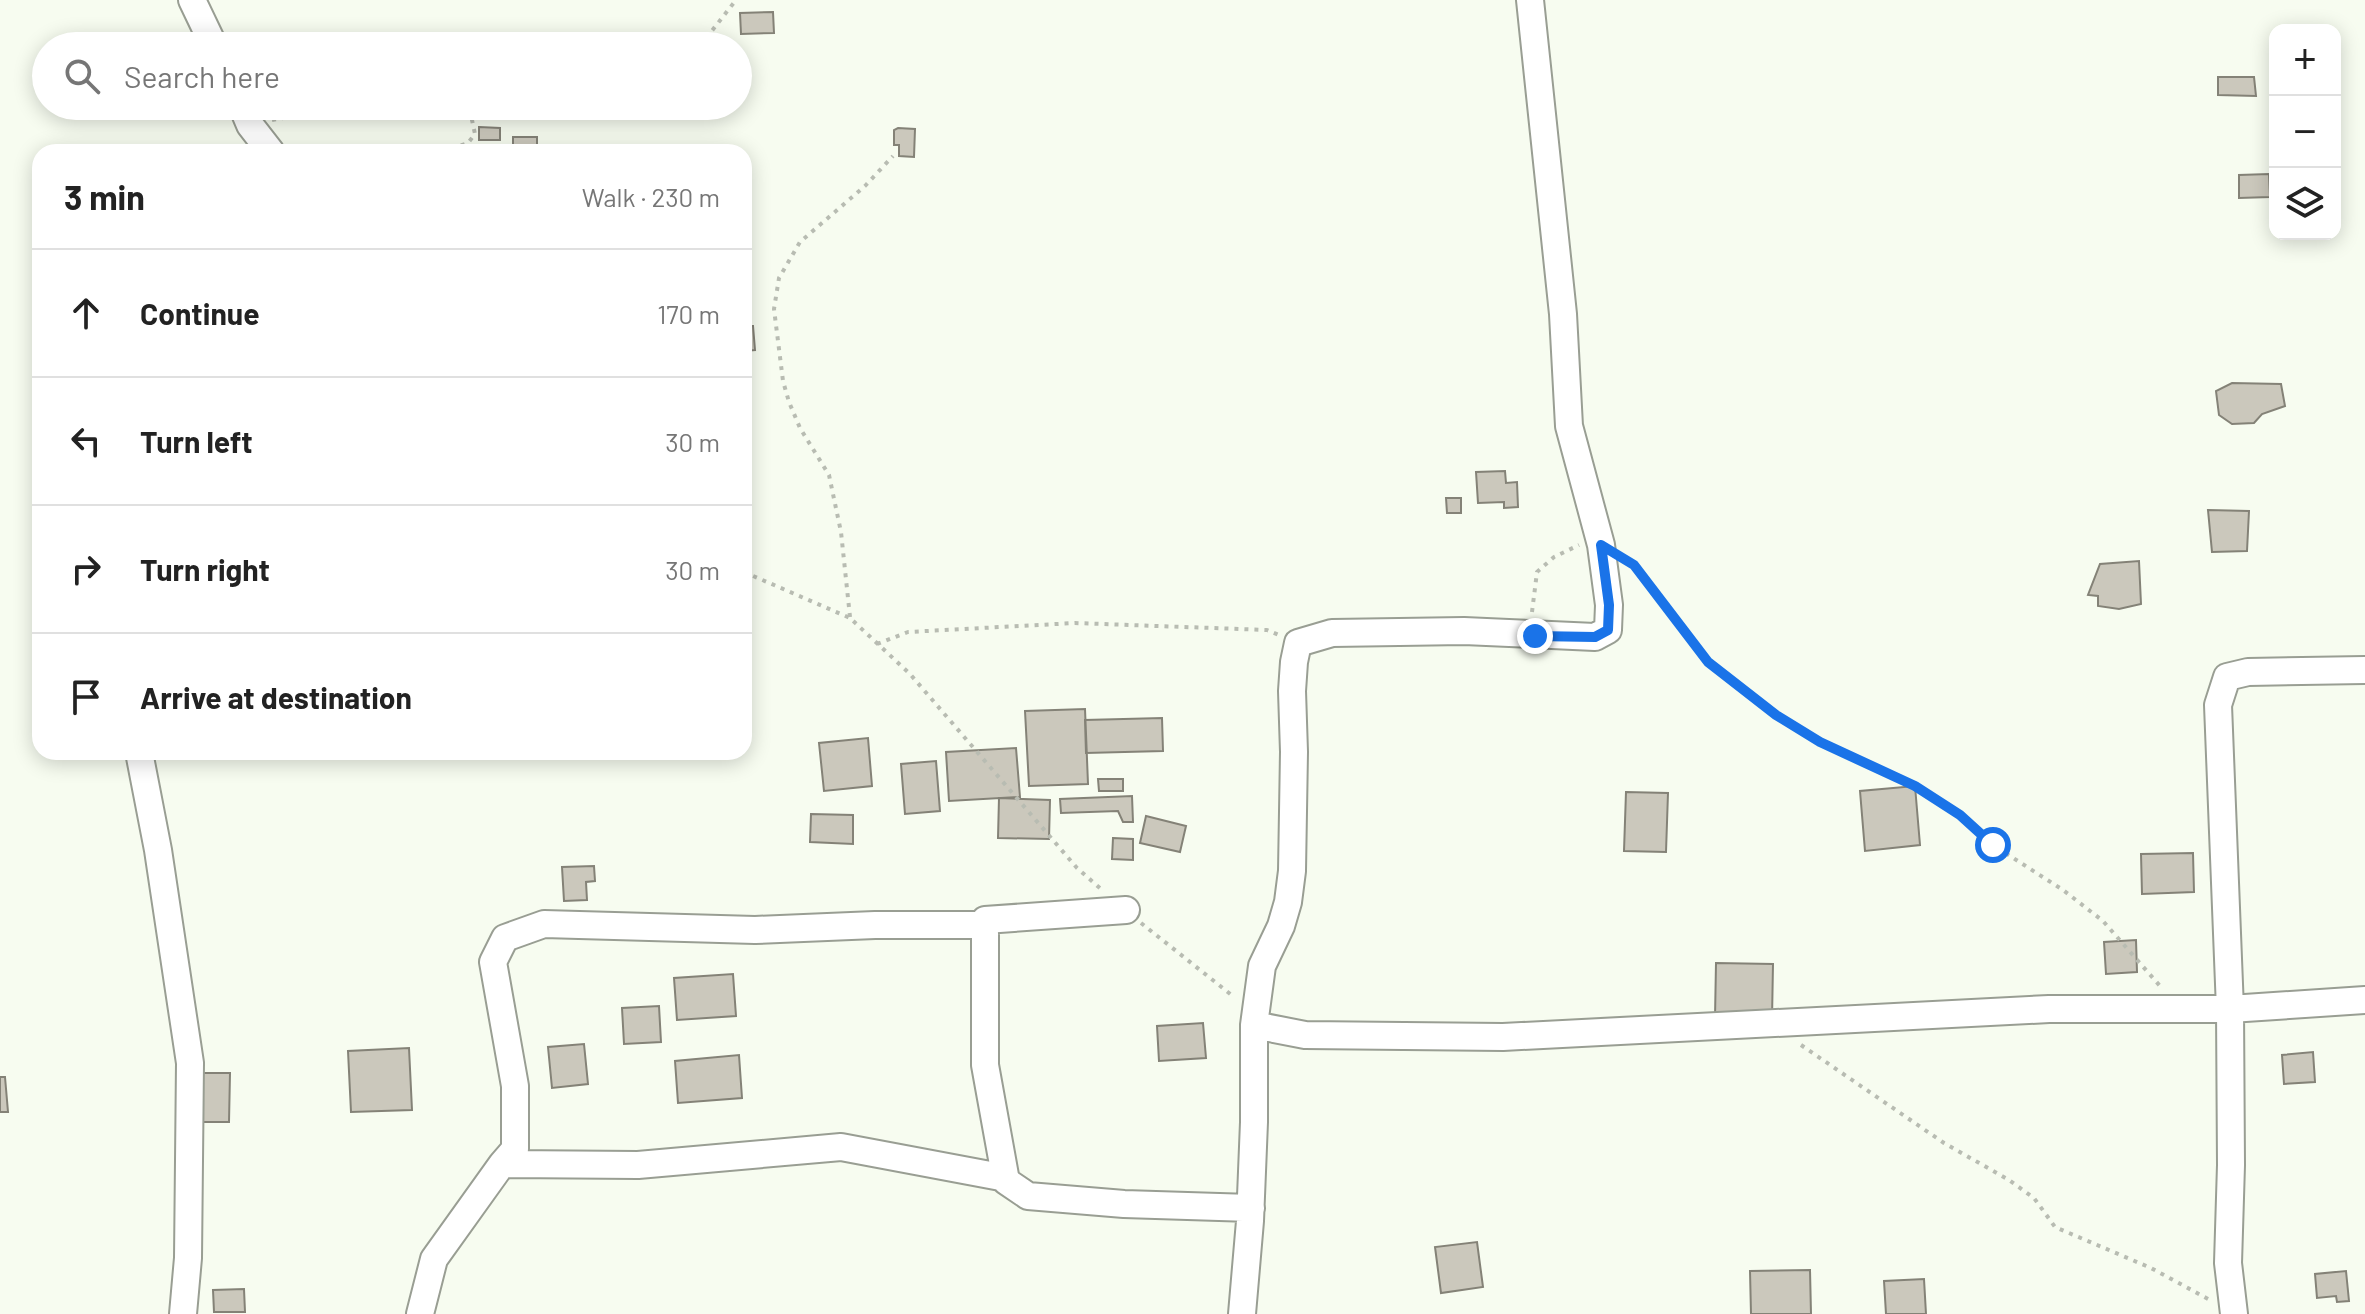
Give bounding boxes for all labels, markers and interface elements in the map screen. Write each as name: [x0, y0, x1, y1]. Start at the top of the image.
map controls: [2269, 24, 2341, 240]
button: +: [2269, 24, 2341, 96]
search box: [32, 32, 752, 120]
icon: search: [60, 54, 104, 98]
text: Search here: [124, 58, 280, 94]
button: −: [2269, 96, 2341, 168]
button: layers: [2269, 168, 2341, 240]
text: 3 min: [64, 176, 145, 217]
text: Walk · 230 m: [582, 181, 720, 212]
icon: ahead: [64, 291, 108, 335]
text: Continue: [140, 295, 260, 331]
text: 170 m: [657, 298, 720, 329]
icon: left: [64, 419, 108, 463]
text: Turn left: [140, 423, 253, 459]
text: 30 m: [665, 426, 720, 457]
icon: right: [64, 547, 108, 591]
text: Turn right: [140, 551, 270, 587]
text: 30 m: [665, 554, 720, 585]
route end: [1517, 618, 1553, 654]
icon: arrive: [64, 675, 108, 719]
text: Arrive at destination: [140, 679, 412, 715]
route start: [1975, 827, 2011, 863]

